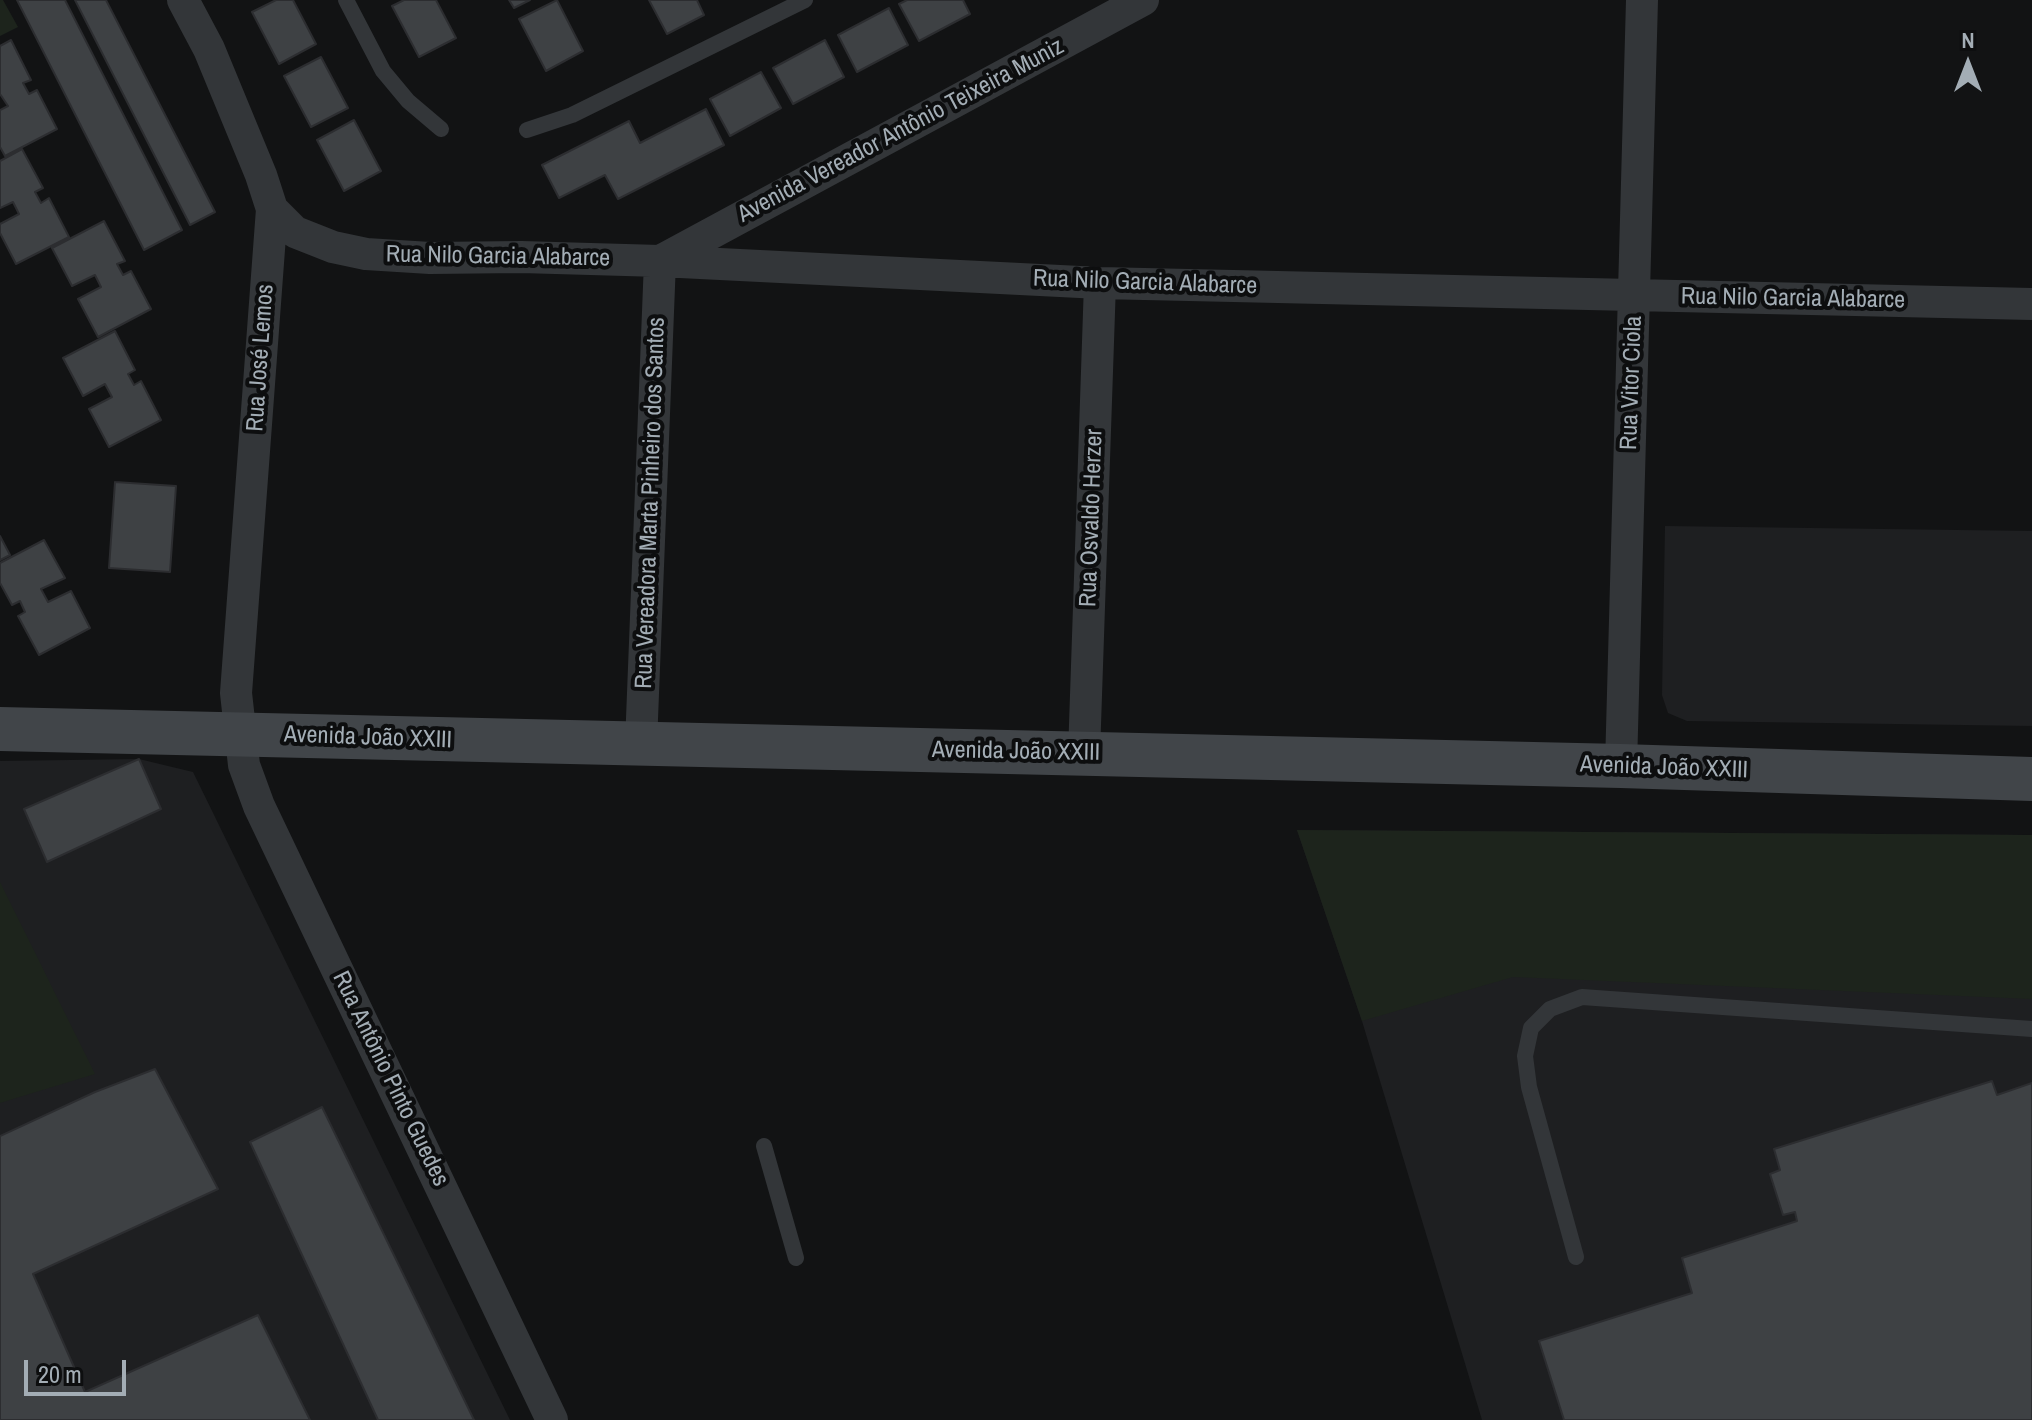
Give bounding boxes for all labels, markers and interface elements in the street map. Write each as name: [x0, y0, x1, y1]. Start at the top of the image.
north arrow: [1928, 24, 2008, 104]
text: N: [1961, 25, 1975, 55]
street label: Avenida Vereador Antônio Teixeira Muniz: [733, 33, 1069, 229]
street label: Rua Nilo Garcia Alabarce: [386, 241, 610, 273]
street label: Rua Nilo Garcia Alabarce: [1032, 265, 1258, 301]
street label: Rua José Lemos: [241, 283, 281, 433]
street label: Rua Nilo Garcia Alabarce: [1681, 283, 1905, 315]
street label: Rua Vitor Ciola: [1615, 315, 1649, 451]
street label: Rua Vereadora Marta Pinheiro dos Santos: [630, 317, 672, 689]
street label: Rua Osvaldo Herzer: [1074, 428, 1110, 608]
street label: Avenida João XXIII: [283, 721, 453, 755]
street label: Avenida João XXIII: [932, 736, 1100, 768]
street label: Avenida João XXIII: [1579, 751, 1749, 785]
street label: Rua Antônio Pinto Guedes: [325, 967, 455, 1191]
scale bar: [28, 1344, 130, 1394]
text: 20 m: [38, 1358, 82, 1390]

